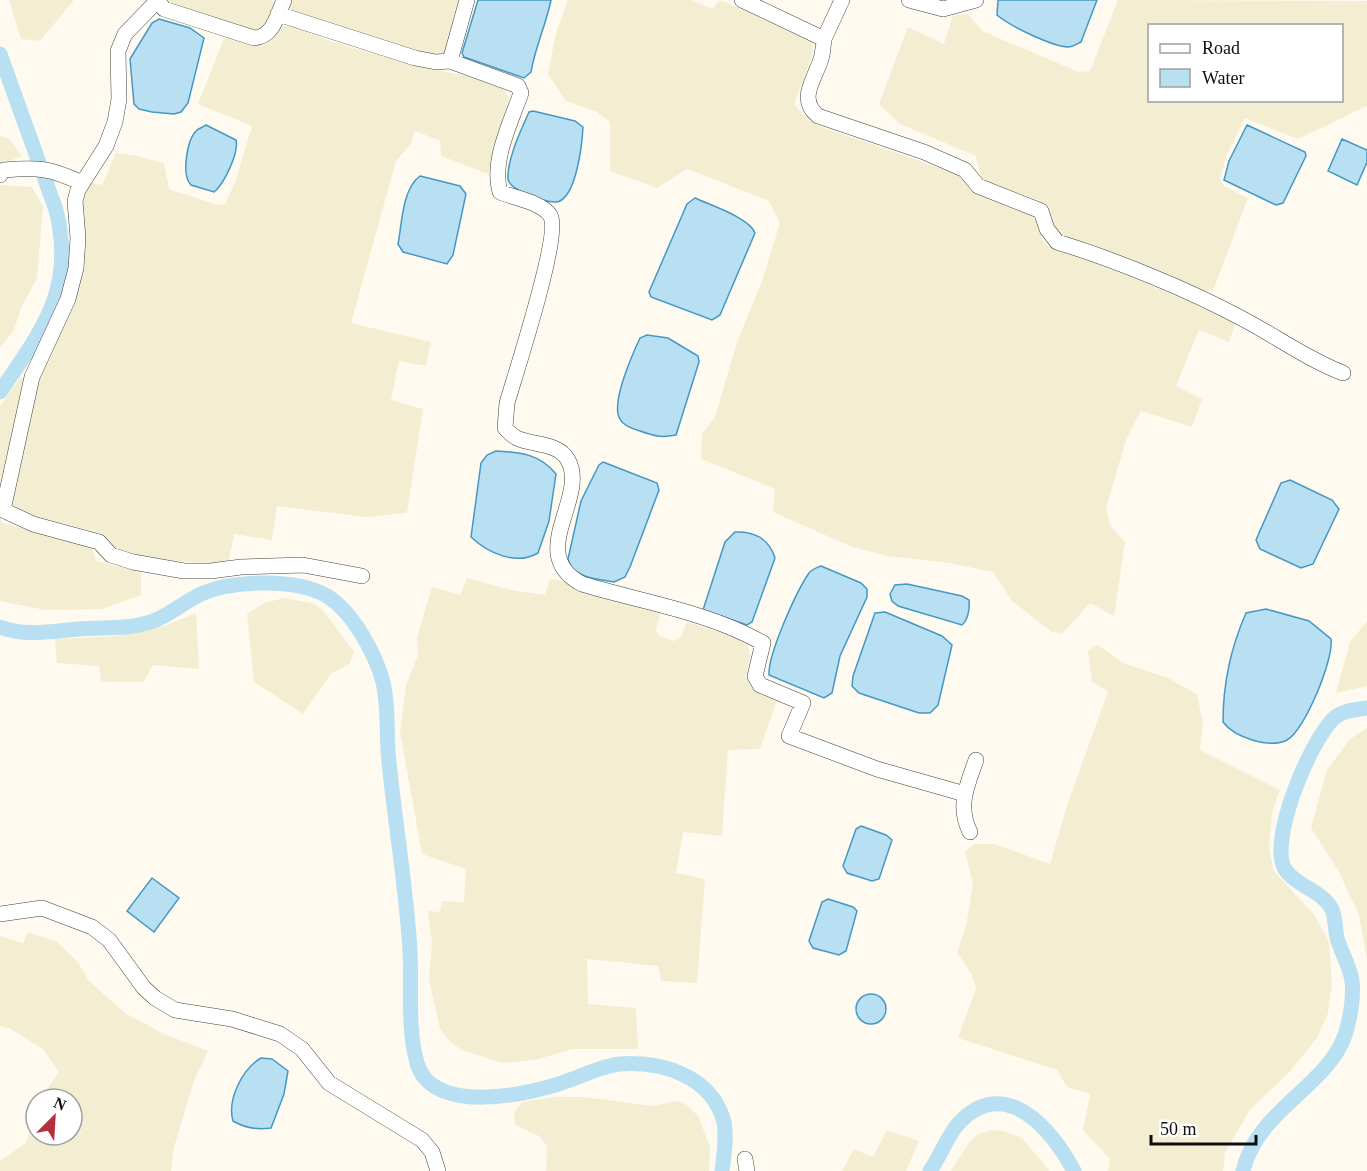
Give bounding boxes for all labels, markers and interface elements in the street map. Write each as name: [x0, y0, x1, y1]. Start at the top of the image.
legend: [1148, 24, 1343, 102]
text: Road: [1202, 38, 1240, 58]
text: Water: [1202, 68, 1245, 88]
north arrow: [24, 1087, 84, 1147]
text: N: [51, 1094, 69, 1114]
scale bar: [1151, 1108, 1256, 1146]
text: 50 m: [1160, 1119, 1197, 1139]

